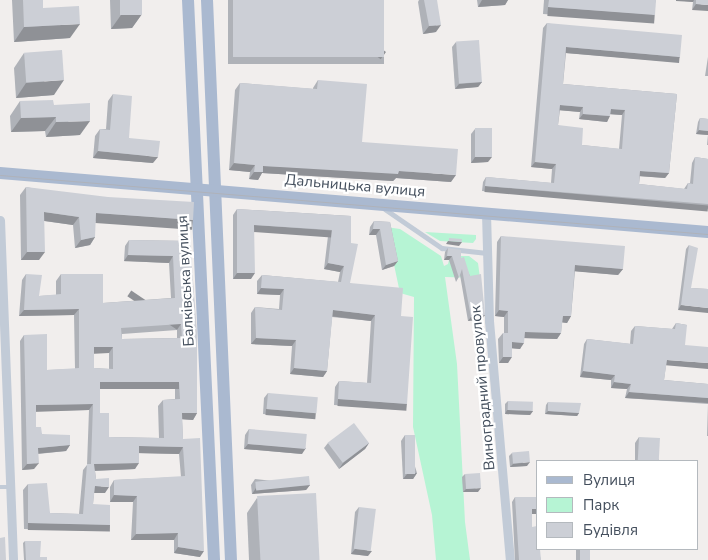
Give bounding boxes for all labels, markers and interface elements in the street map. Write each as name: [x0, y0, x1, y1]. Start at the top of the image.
street label: Дальницька вулиця: [284, 171, 426, 201]
street label: Балківська вулиця: [174, 215, 198, 347]
street label: Виноградний провулок: [467, 305, 499, 471]
legend: [536, 460, 698, 550]
text: Вулиця: [583, 470, 635, 490]
text: Парк: [583, 495, 619, 515]
text: Будівля: [583, 520, 638, 540]

